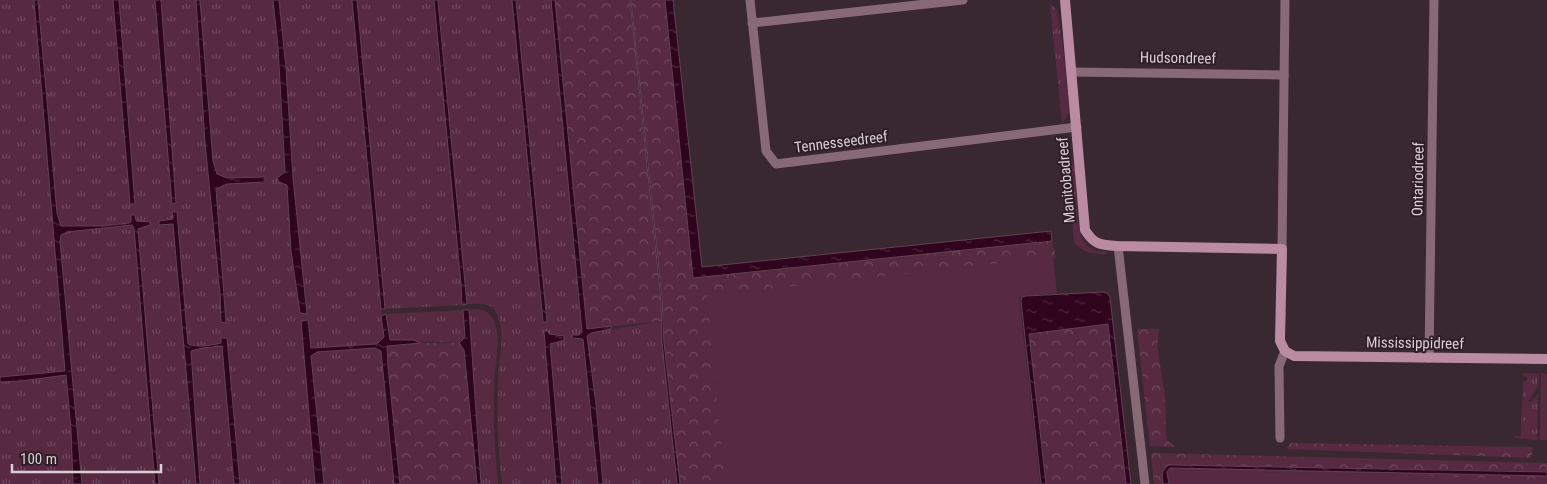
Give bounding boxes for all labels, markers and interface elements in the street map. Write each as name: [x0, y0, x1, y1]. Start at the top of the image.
street label: Hudsondreef: [1140, 48, 1217, 68]
street label: Tennesseedreef: [793, 127, 889, 157]
street label: Manitobadreef: [1053, 136, 1079, 224]
street label: Ontariodreef: [1408, 142, 1428, 216]
street label: Mississippidreef: [1366, 333, 1464, 353]
scale bar: [12, 442, 161, 474]
text: 100 m: [20, 450, 57, 468]

